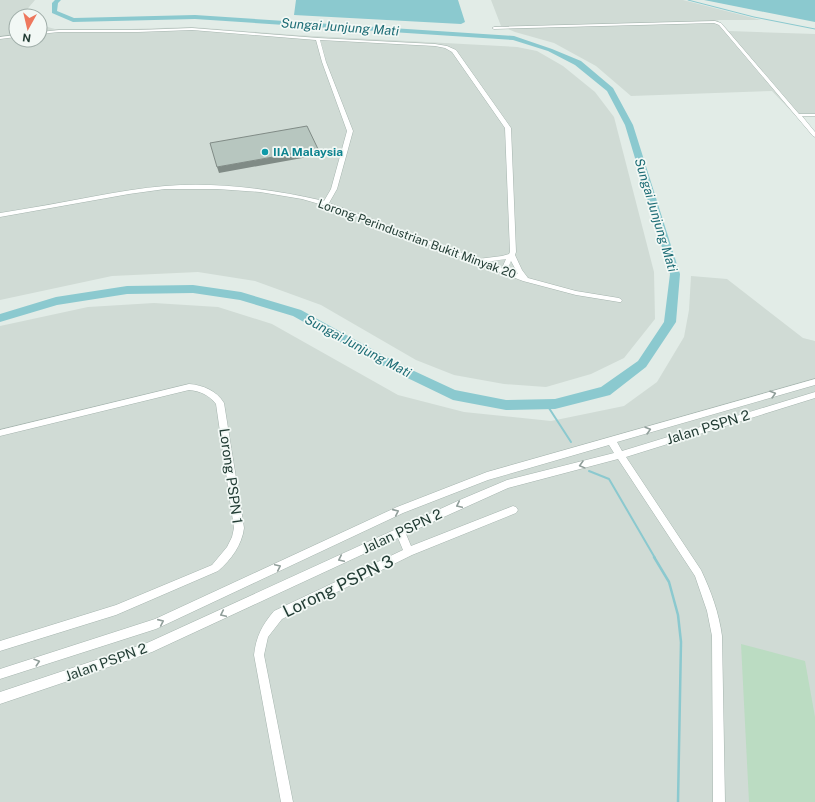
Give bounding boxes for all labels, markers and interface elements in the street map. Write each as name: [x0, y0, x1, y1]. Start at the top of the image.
north arrow: [8, 8, 48, 48]
water label: Sungai Junjung Mati: [281, 15, 400, 39]
text: N: [22, 31, 32, 44]
place label: IIA Malaysia: [273, 145, 343, 159]
marker: IIA Malaysia: [260, 147, 270, 157]
water label: Sungai Junjung Mati: [632, 156, 681, 274]
street label: Lorong Perindustrian Bukit Minyak 20: [316, 197, 518, 281]
water label: Sungai Junjung Mati: [302, 312, 414, 381]
one-way arrow: [769, 390, 776, 399]
street label: Jalan PSPN 2: [664, 407, 752, 447]
one-way arrow: [645, 426, 652, 435]
street label: Lorong PSPN 1: [216, 427, 246, 525]
one-way arrow: [579, 460, 585, 468]
one-way arrow: [456, 500, 463, 508]
street label: Jalan PSPN 2: [360, 506, 444, 556]
one-way arrow: [392, 509, 399, 517]
street label: Lorong PSPN 3: [279, 551, 397, 621]
one-way arrow: [337, 554, 345, 562]
one-way arrow: [274, 564, 282, 572]
one-way arrow: [219, 609, 227, 617]
one-way arrow: [156, 619, 164, 627]
street label: Jalan PSPN 2: [63, 640, 149, 684]
one-way arrow: [33, 659, 40, 667]

